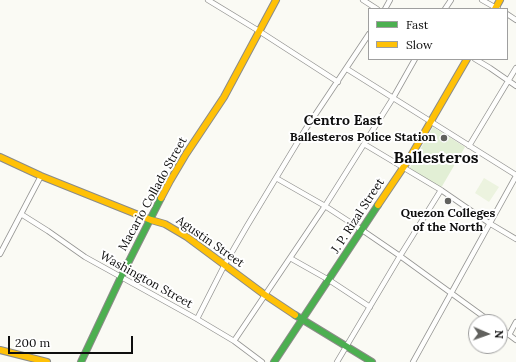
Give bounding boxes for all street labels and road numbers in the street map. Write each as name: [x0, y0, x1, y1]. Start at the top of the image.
street label: Macario Collado Street: [116, 135, 190, 253]
street label: J. P. Rizal Street: [328, 176, 388, 256]
street label: Agustin Street: [173, 213, 247, 271]
street label: Washington Street: [97, 249, 195, 311]

